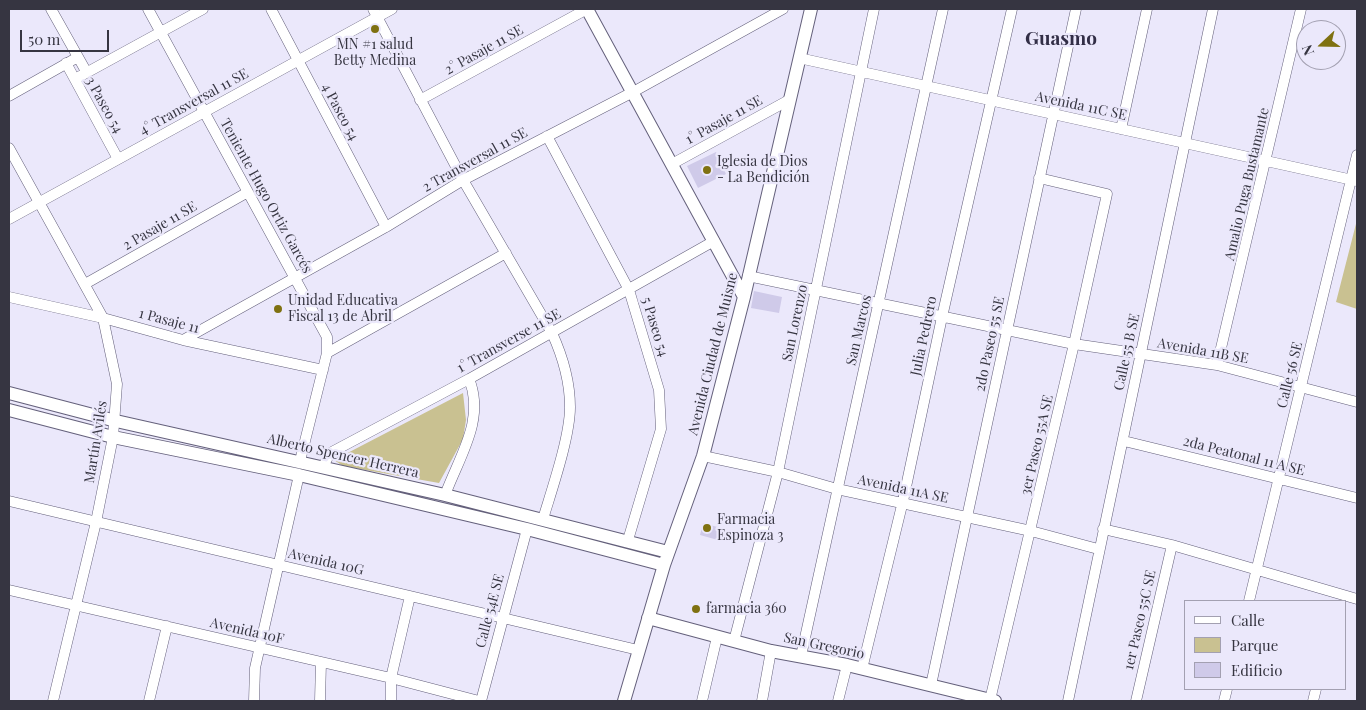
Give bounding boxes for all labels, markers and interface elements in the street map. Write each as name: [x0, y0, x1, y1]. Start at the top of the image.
scale bar: [22, 20, 111, 52]
north arrow: [1296, 20, 1346, 70]
street label: 2° Pasaje 11 SE: [442, 22, 526, 78]
marker: MN #1 salud Betty Medina: [369, 23, 381, 35]
district label: Guasmo: [1025, 28, 1097, 50]
text: 50 m: [28, 29, 60, 49]
place label: MN #1 salud Betty Medina: [334, 37, 416, 70]
text: N: [1297, 42, 1318, 58]
street label: 4° Transversal 11 SE: [137, 65, 251, 139]
street label: 3 Paseo 54: [82, 74, 126, 136]
street label: 4 Paseo 54: [318, 80, 362, 144]
street label: Avenida 11C SE: [1034, 88, 1128, 124]
street label: 1° Pasaje 11 SE: [682, 92, 766, 148]
street label: Amalio Puga Bustamante: [1221, 106, 1273, 262]
street label: Teniente Hugo Ortiz Garcés: [216, 116, 316, 276]
street label: 2 Transversal 11 SE: [420, 124, 530, 196]
place label: Iglesia de Dios - La Bendición: [717, 154, 809, 186]
marker: Iglesia de Dios - La Bendición: [701, 164, 713, 176]
street label: 2 Pasaje 11 SE: [120, 198, 200, 254]
street label: Avenida Ciudad de Muisne: [685, 271, 741, 437]
street label: San Lorenzo: [779, 283, 811, 363]
place label: Unidad Educativa Fiscal 13 de Abril: [288, 293, 398, 326]
street label: San Marcos: [843, 293, 875, 367]
street label: 5 Paseo 54: [638, 295, 672, 359]
street label: Julia Pedrero: [907, 295, 941, 377]
street label: 2do Paseo 55 SE: [972, 295, 1008, 393]
marker: Unidad Educativa Fiscal 13 de Abril: [272, 303, 284, 315]
street label: 1 Pasaje 11: [137, 305, 201, 337]
street label: 1° Transverse 11 SE: [454, 305, 564, 377]
street label: Calle 55 B SE: [1111, 312, 1143, 392]
street label: Avenida 11B SE: [1156, 335, 1250, 367]
street label: Calle 56 SE: [1274, 340, 1306, 410]
street label: 3er Paseo 55A SE: [1017, 393, 1057, 497]
street label: Martín Avilés: [81, 400, 111, 484]
street label: Alberto Spencer Herrera: [266, 430, 420, 482]
street label: 2da Peatonal 11 A SE: [1181, 433, 1307, 479]
street label: Avenida 11A SE: [856, 471, 950, 507]
place label: Farmacia Espinoza 3: [717, 512, 783, 544]
marker: Farmacia Espinoza 3: [701, 522, 713, 534]
street label: Avenida 10G: [287, 545, 365, 579]
street label: 1er Paseo 55C SE: [1120, 568, 1160, 672]
street label: Calle 54E SE: [472, 572, 508, 650]
legend: [1184, 600, 1346, 690]
place label: farmacia 360: [706, 601, 787, 617]
marker: farmacia 360: [690, 603, 702, 615]
text: Calle: [1231, 610, 1265, 630]
street label: Avenida 10F: [208, 614, 286, 648]
street label: San Gregorio: [782, 629, 866, 663]
text: Parque: [1231, 635, 1278, 655]
text: Edificio: [1231, 660, 1282, 680]

